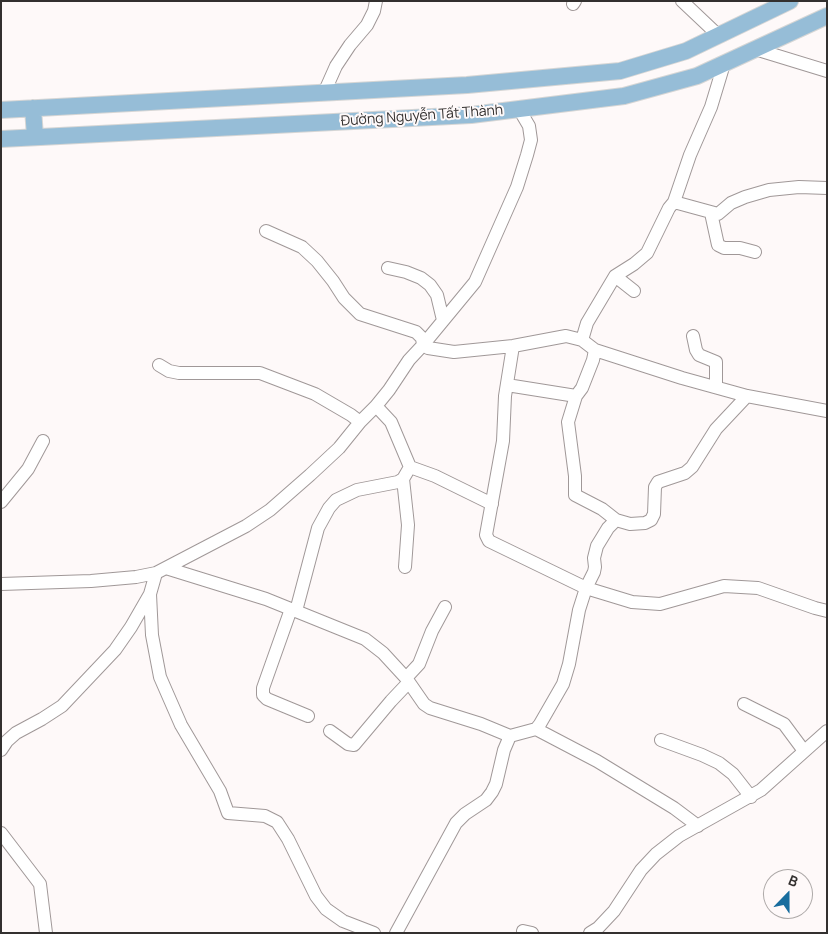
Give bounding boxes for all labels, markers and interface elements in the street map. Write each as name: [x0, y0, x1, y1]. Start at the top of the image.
street label: Đường Nguyễn Tất Thành: [340, 102, 504, 130]
north arrow: [763, 869, 813, 919]
text: B: [786, 870, 801, 891]

